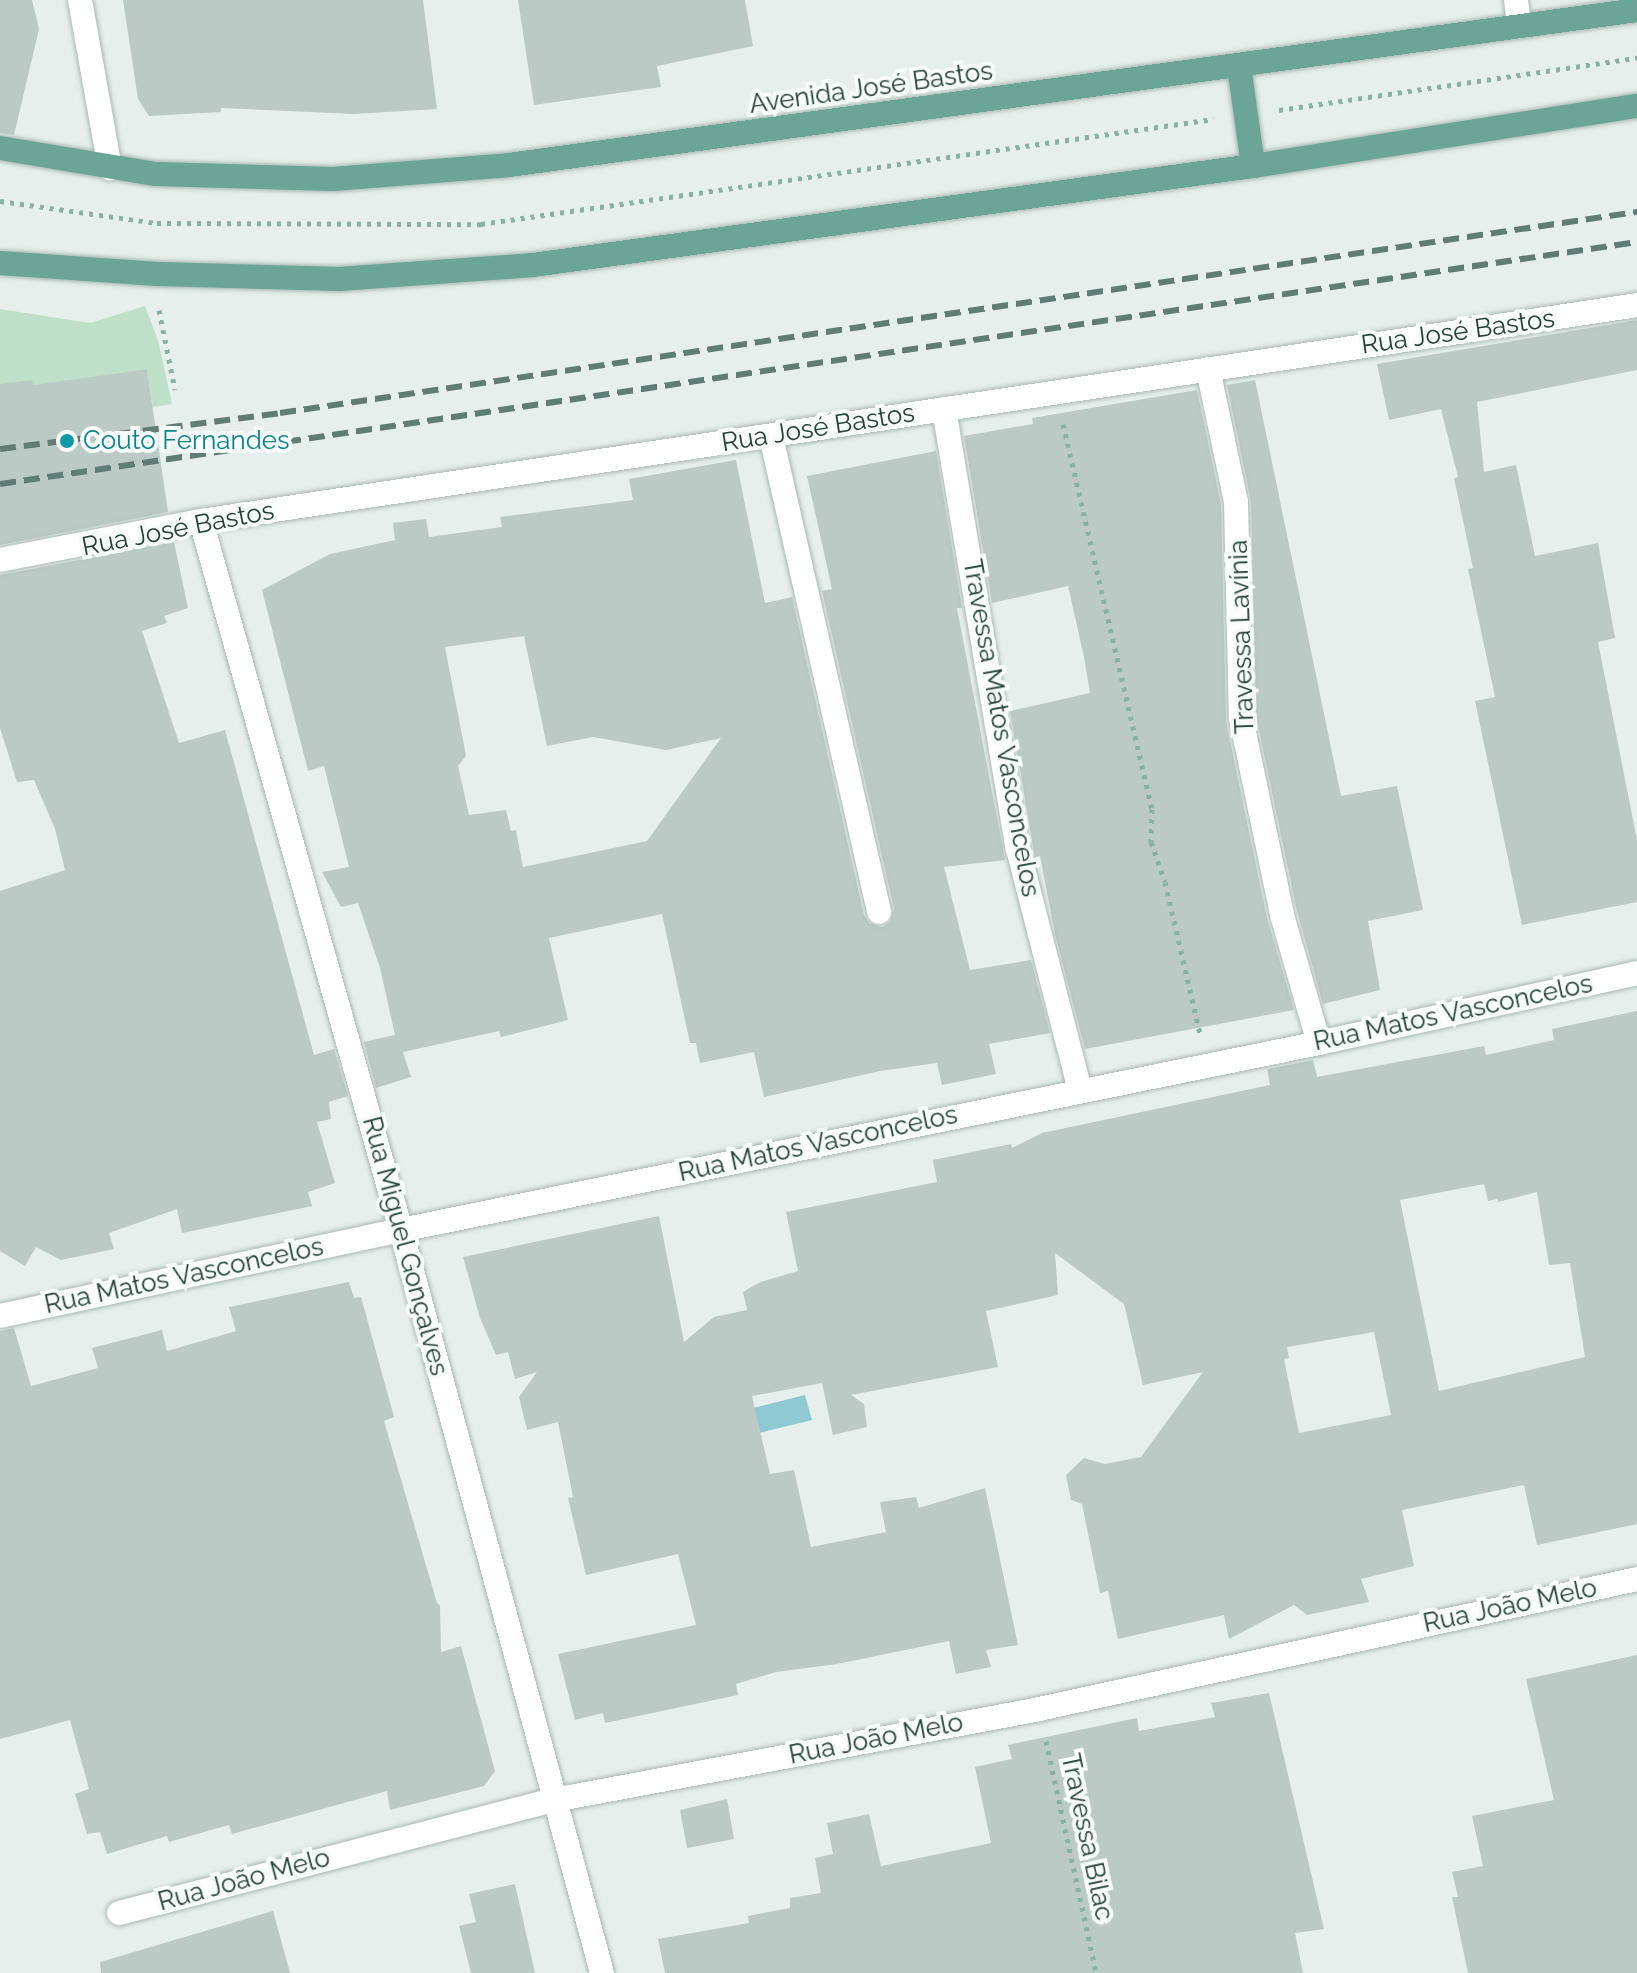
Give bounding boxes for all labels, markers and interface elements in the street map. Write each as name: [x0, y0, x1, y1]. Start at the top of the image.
street label: Avenida José Bastos: [747, 55, 995, 121]
street label: Rua José Bastos: [1359, 303, 1557, 361]
street label: Rua José Bastos: [719, 397, 917, 459]
place label: Couto Fernandes: [83, 425, 290, 457]
marker: Couto Fernandes: [58, 432, 76, 450]
street label: Rua José Bastos: [79, 495, 277, 563]
street label: Travessa Lavínia: [1223, 539, 1261, 735]
street label: Travessa Matos Vasconcelos: [956, 556, 1046, 900]
street label: Rua Matos Vasconcelos: [1310, 968, 1596, 1058]
street label: Rua Matos Vasconcelos: [675, 1099, 961, 1189]
street label: Rua Miguel Gonçalves: [355, 1113, 455, 1379]
street label: Rua Matos Vasconcelos: [41, 1231, 327, 1321]
street label: Rua João Melo: [1420, 1572, 1600, 1640]
street label: Rua João Melo: [786, 1707, 966, 1771]
street label: Travessa Bilac: [1054, 1751, 1120, 1923]
street label: Rua João Melo: [154, 1842, 334, 1918]

